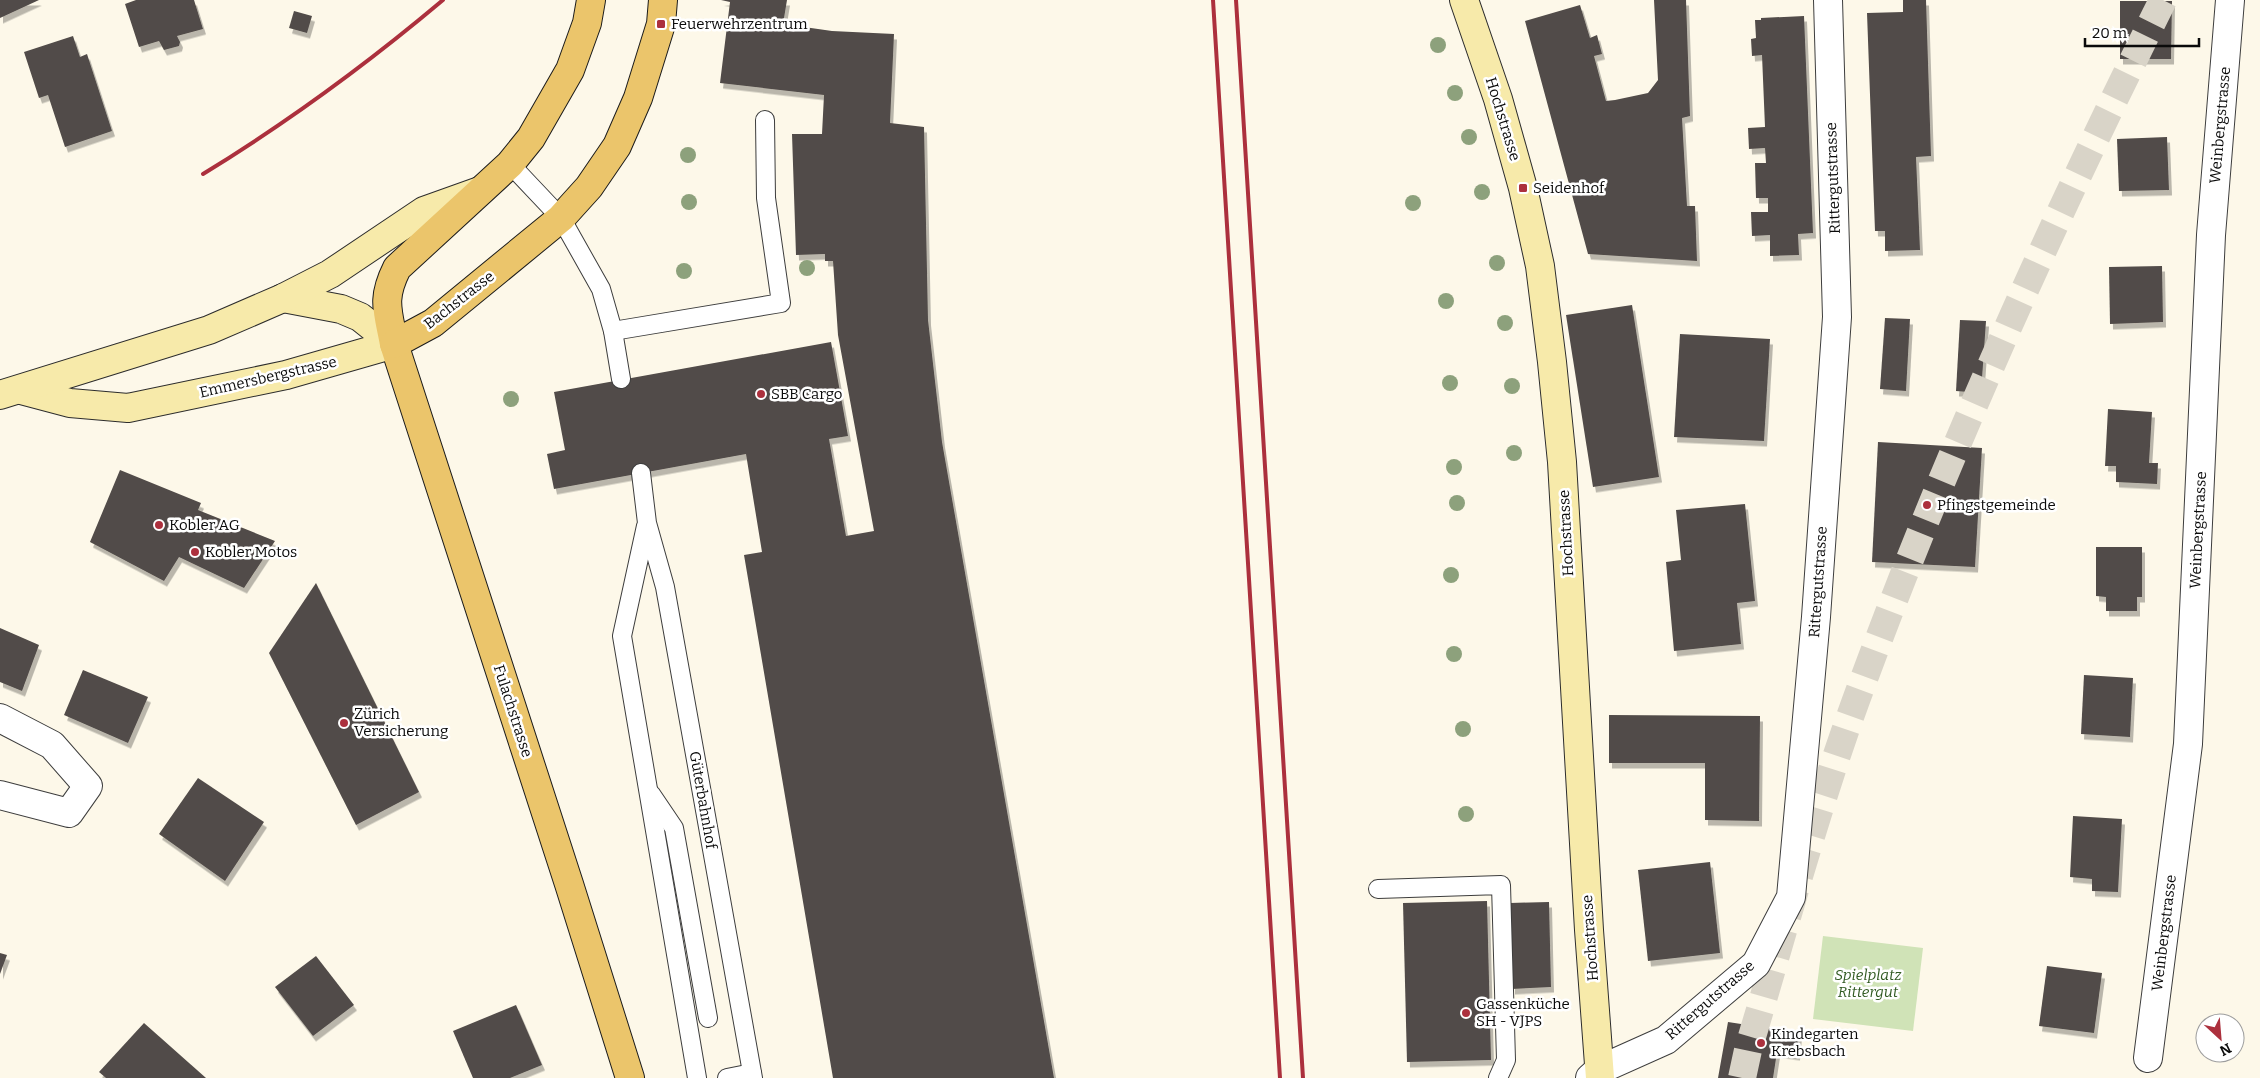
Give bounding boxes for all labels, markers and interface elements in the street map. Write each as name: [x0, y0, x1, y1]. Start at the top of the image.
place label: Feuerwehrzentrum: [671, 15, 808, 33]
scale bar: [2085, 15, 2199, 47]
marker: Feuerwehrzentrum: [655, 18, 667, 30]
text: 20 m: [2092, 24, 2128, 42]
street label: Weinbergstrasse: [2206, 66, 2234, 184]
street label: Hochstrasse: [1482, 75, 1524, 163]
street label: Rittergutstrasse: [1822, 122, 1844, 234]
place label: Seidenhof: [1533, 179, 1606, 197]
marker: Seidenhof: [1517, 182, 1529, 194]
street label: Bachstrasse: [420, 267, 498, 333]
street label: Emmersbergstrasse: [197, 352, 339, 402]
place label: SBB Cargo: [771, 385, 842, 403]
marker: SBB Cargo: [755, 388, 767, 400]
street label: Weinbergstrasse: [2186, 471, 2210, 589]
street label: Hochstrasse: [1555, 489, 1577, 577]
place label: Pfingstgemeinde: [1937, 496, 2056, 514]
marker: Pfingstgemeinde: [1921, 499, 1933, 511]
place label: Kobler AG: [169, 516, 240, 534]
marker: Kobler AG: [153, 519, 165, 531]
street label: Rittergutstrasse: [1805, 526, 1831, 638]
place label: Kobler Motos: [205, 543, 297, 561]
marker: Kobler Motos: [189, 546, 201, 558]
street label: Fulachstrasse: [490, 662, 536, 760]
place label: Zürich Versicherung: [354, 705, 448, 740]
marker: Zürich Versicherung: [338, 717, 350, 729]
street label: Güterbahnhof: [686, 750, 721, 852]
street label: Weinbergstrasse: [2148, 874, 2180, 992]
street label: Hochstrasse: [1578, 894, 1602, 982]
street label: Rittergutstrasse: [1662, 957, 1758, 1043]
park label: Spielplatz Rittergut: [1835, 966, 1901, 1001]
place label: Gassenküche SH - VJPS: [1476, 995, 1570, 1030]
marker: Gassenküche SH - VJPS: [1460, 1007, 1472, 1019]
north arrow: [2195, 1013, 2245, 1063]
place label: Kindegarten Krebsbach: [1771, 1025, 1859, 1060]
marker: Kindegarten Krebsbach: [1755, 1037, 1767, 1049]
text: N: [2217, 1039, 2234, 1059]

